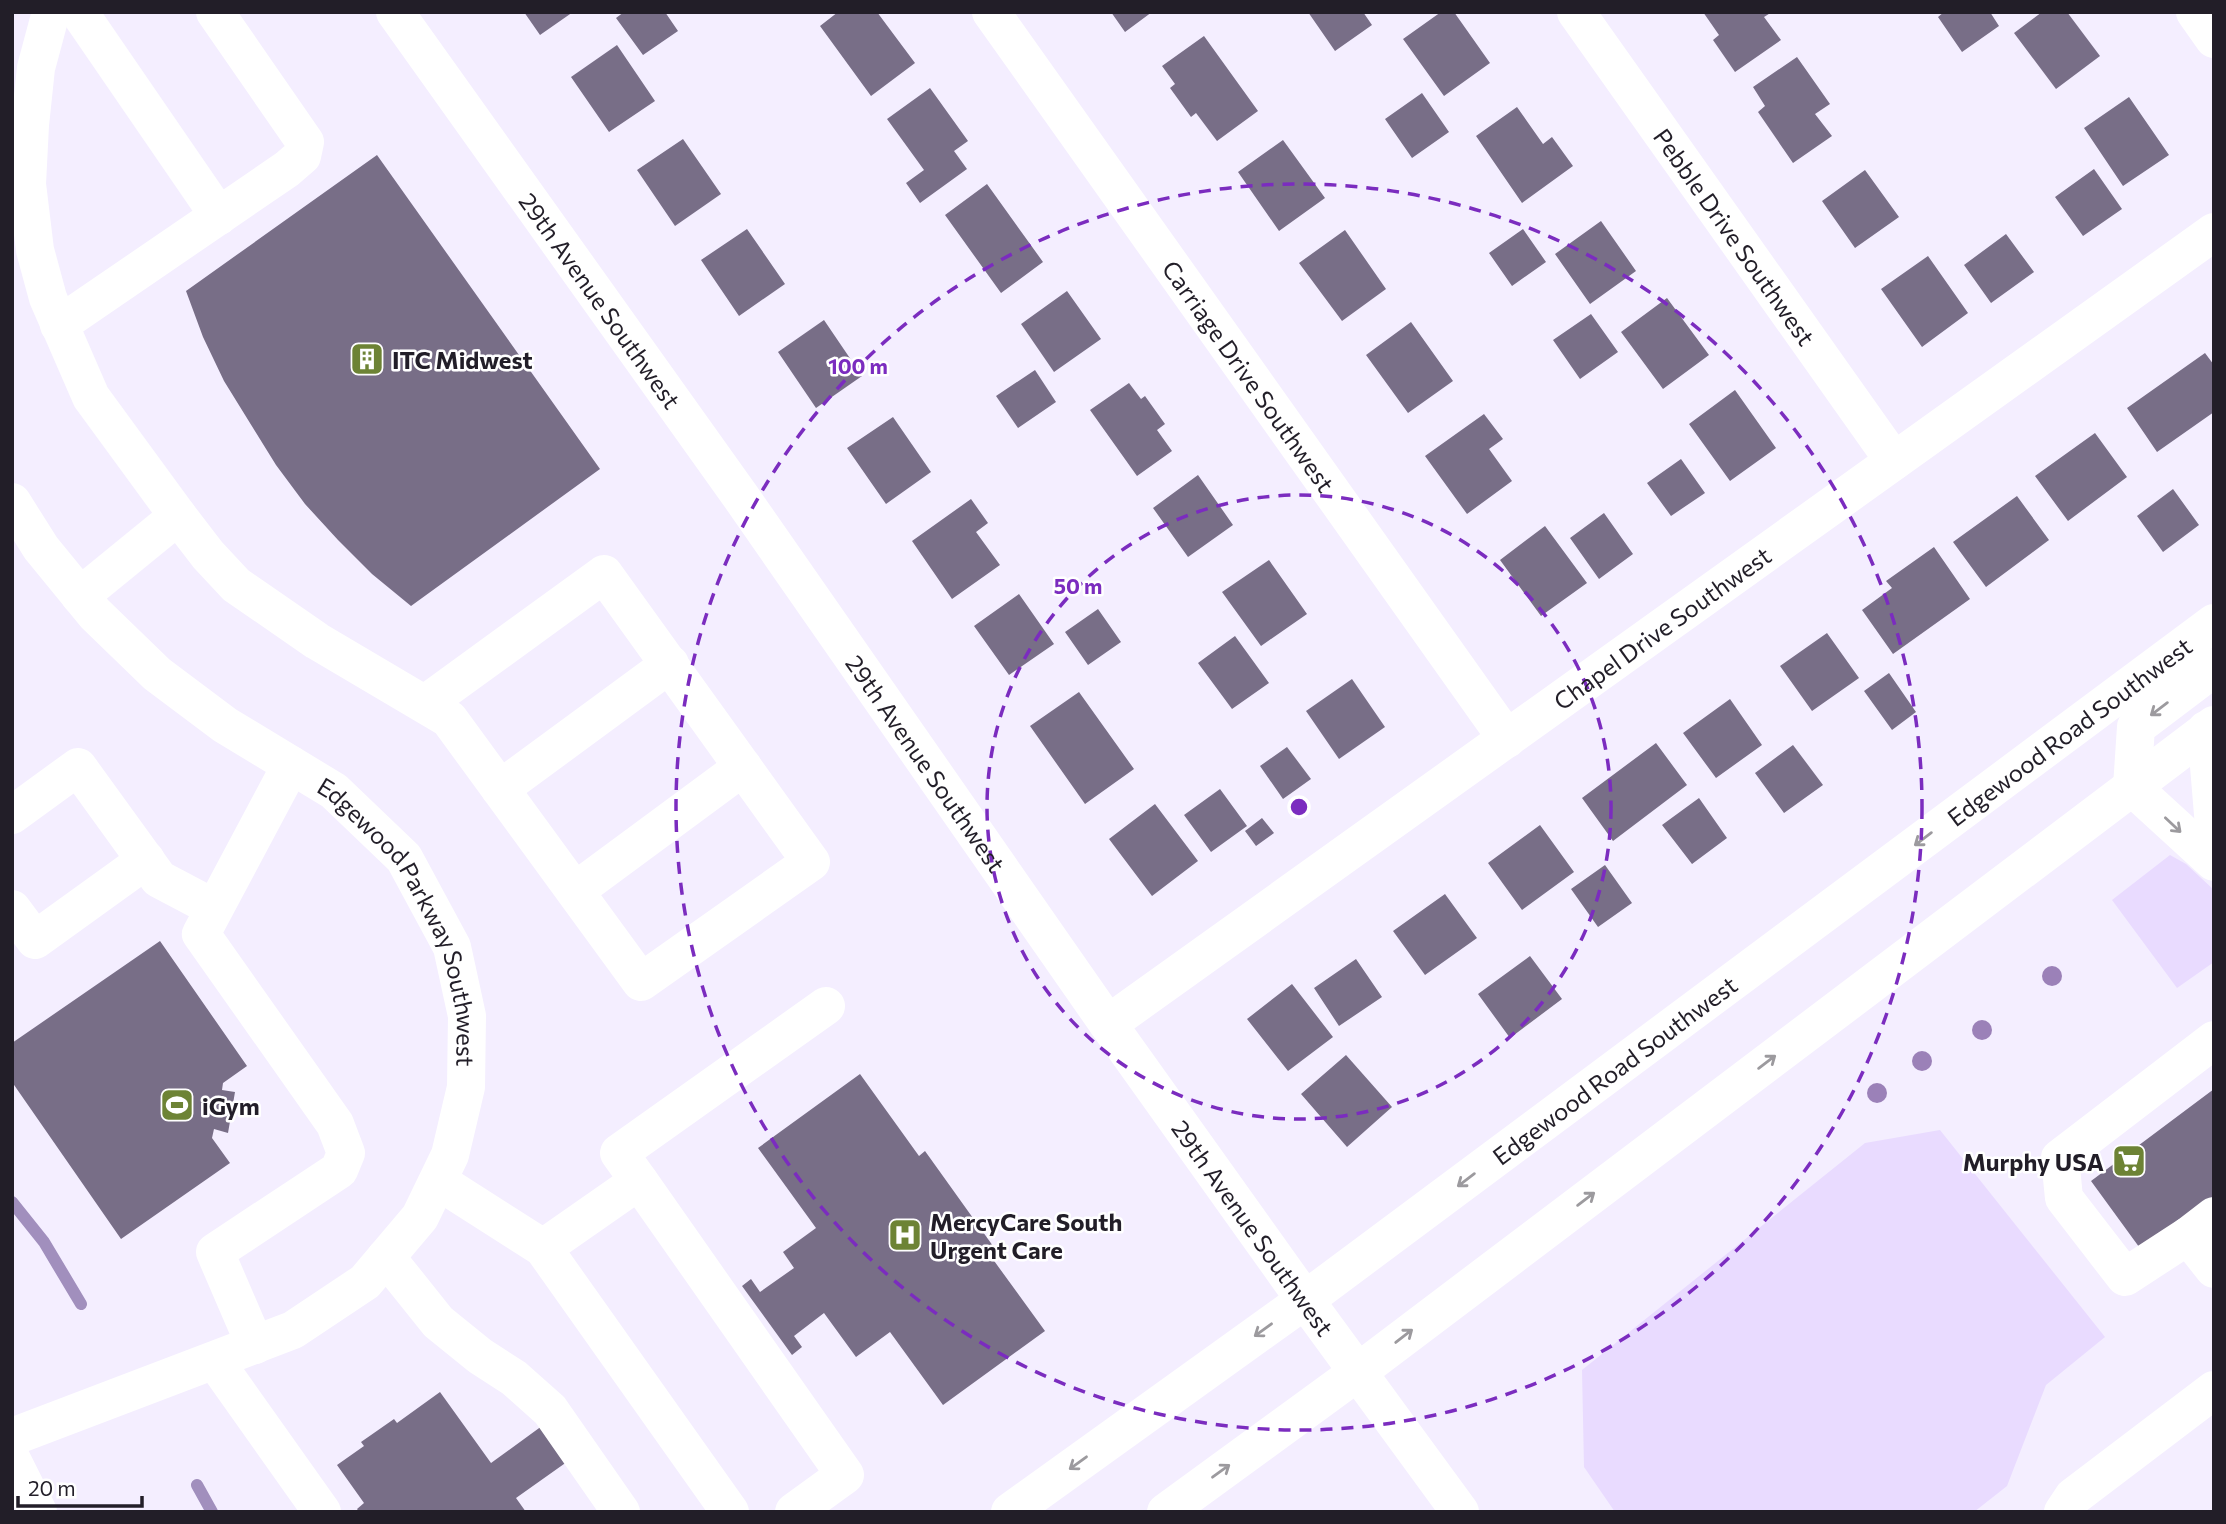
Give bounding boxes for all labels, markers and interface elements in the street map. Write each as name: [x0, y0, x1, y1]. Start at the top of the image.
street label: Pebble Drive Southwest: [1648, 122, 1822, 351]
street label: 29th Avenue Southwest: [514, 187, 687, 414]
street label: Carriage Drive Southwest: [1157, 254, 1341, 497]
building icon: ITC Midwest: [348, 340, 386, 378]
place label: ITC Midwest: [392, 345, 533, 374]
text: 100 m: [828, 353, 888, 378]
street label: Chapel Drive Southwest: [1547, 540, 1776, 715]
text: 50 m: [1054, 573, 1102, 598]
street label: Edgewood Road Southwest: [1941, 630, 2197, 831]
street label: 29th Avenue Southwest: [841, 649, 1012, 877]
one-way arrow: [2151, 702, 2169, 717]
street label: Edgewood Parkway Southwest: [313, 770, 482, 1067]
centre of rings: [1287, 795, 1311, 819]
one-way arrow: [2164, 816, 2181, 833]
one-way arrow: [1914, 832, 1933, 846]
street label: Edgewood Road Southwest: [1486, 969, 1742, 1170]
one-way arrow: [1757, 1055, 1776, 1070]
sports icon: iGym: [158, 1086, 196, 1124]
place label: iGym: [202, 1091, 260, 1120]
street label: 29th Avenue Southwest: [1166, 1114, 1340, 1341]
supermarket icon: Murphy USA: [2110, 1142, 2148, 1180]
place label: Murphy USA: [1963, 1147, 2104, 1176]
one-way arrow: [1457, 1172, 1475, 1187]
one-way arrow: [1576, 1192, 1594, 1207]
place label: MercyCare South Urgent Care: [930, 1207, 1122, 1264]
hospital icon: MercyCare South Urgent Care: [886, 1216, 924, 1254]
one-way arrow: [1254, 1322, 1273, 1337]
one-way arrow: [1395, 1329, 1413, 1344]
one-way arrow: [1070, 1455, 1088, 1470]
scale bar: [18, 1464, 142, 1508]
one-way arrow: [1211, 1464, 1230, 1479]
text: 20 m: [28, 1475, 76, 1500]

